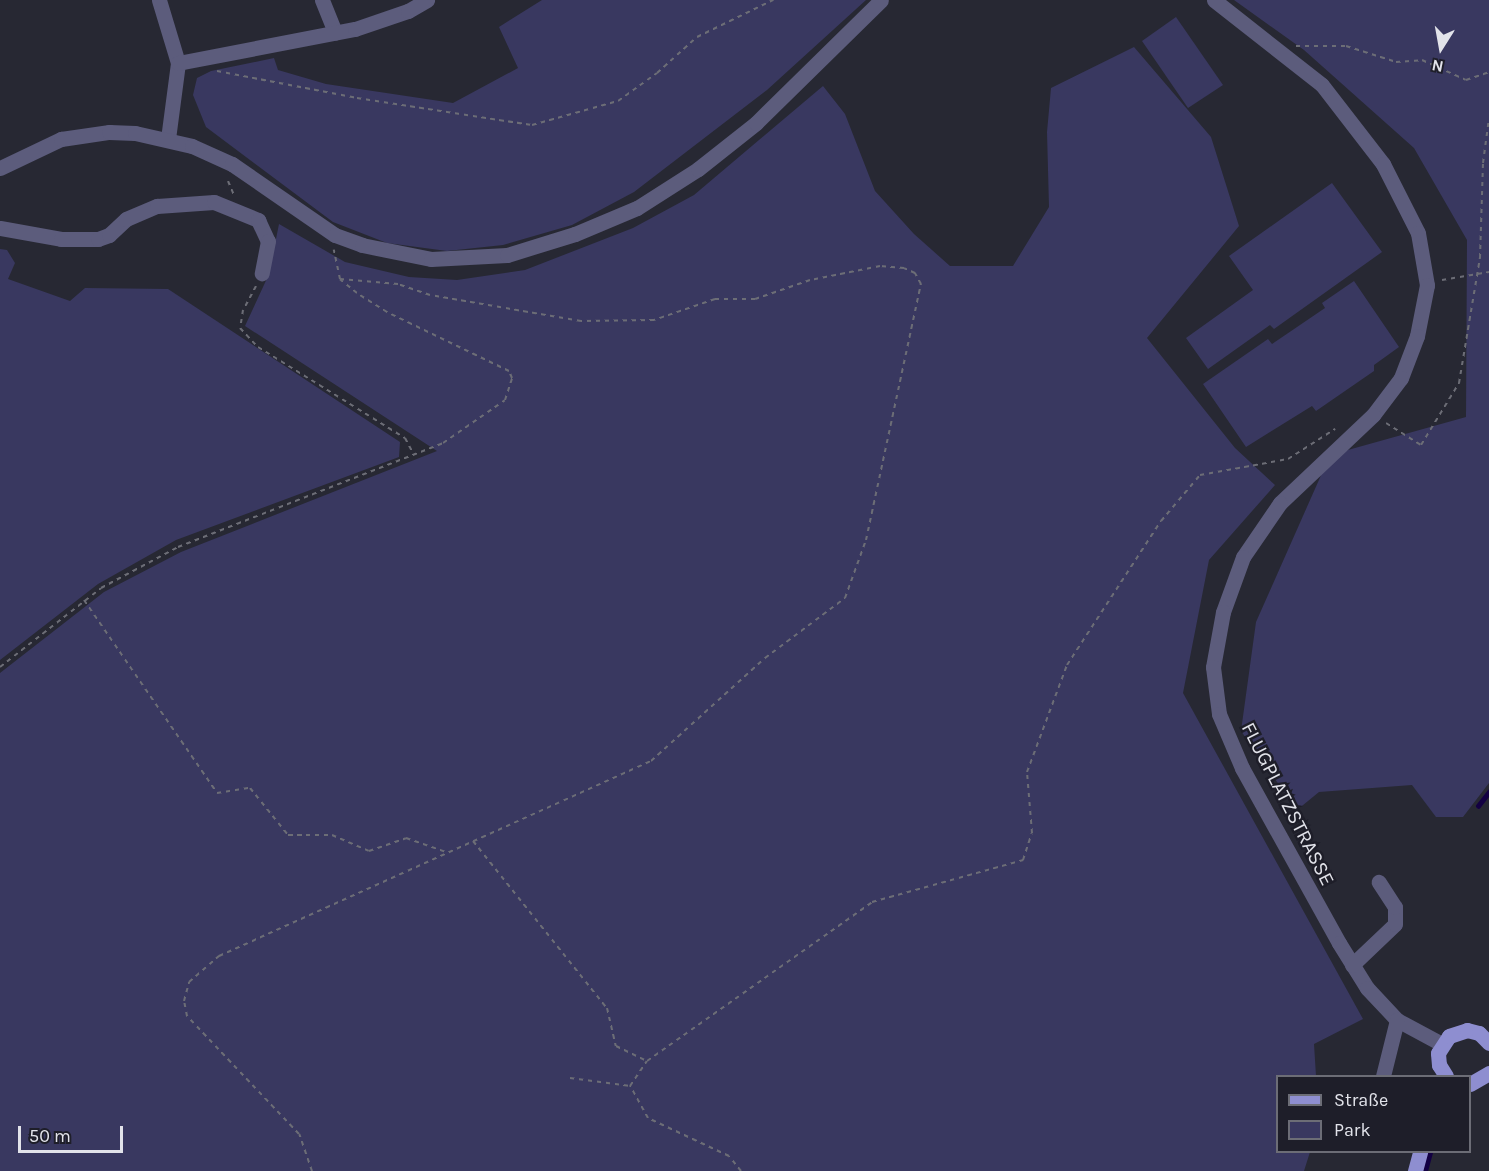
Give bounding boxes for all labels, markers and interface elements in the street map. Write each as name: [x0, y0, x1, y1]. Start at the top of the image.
north arrow: [1411, 18, 1471, 78]
text: N: [1430, 56, 1445, 77]
street label: FLUGPLATZSTRASSE: [1236, 718, 1340, 890]
legend: [1276, 1075, 1471, 1153]
text: Straße: [1334, 1089, 1388, 1111]
scale bar: [21, 1114, 126, 1152]
text: Park: [1334, 1119, 1371, 1141]
text: 50 m: [29, 1125, 71, 1147]

